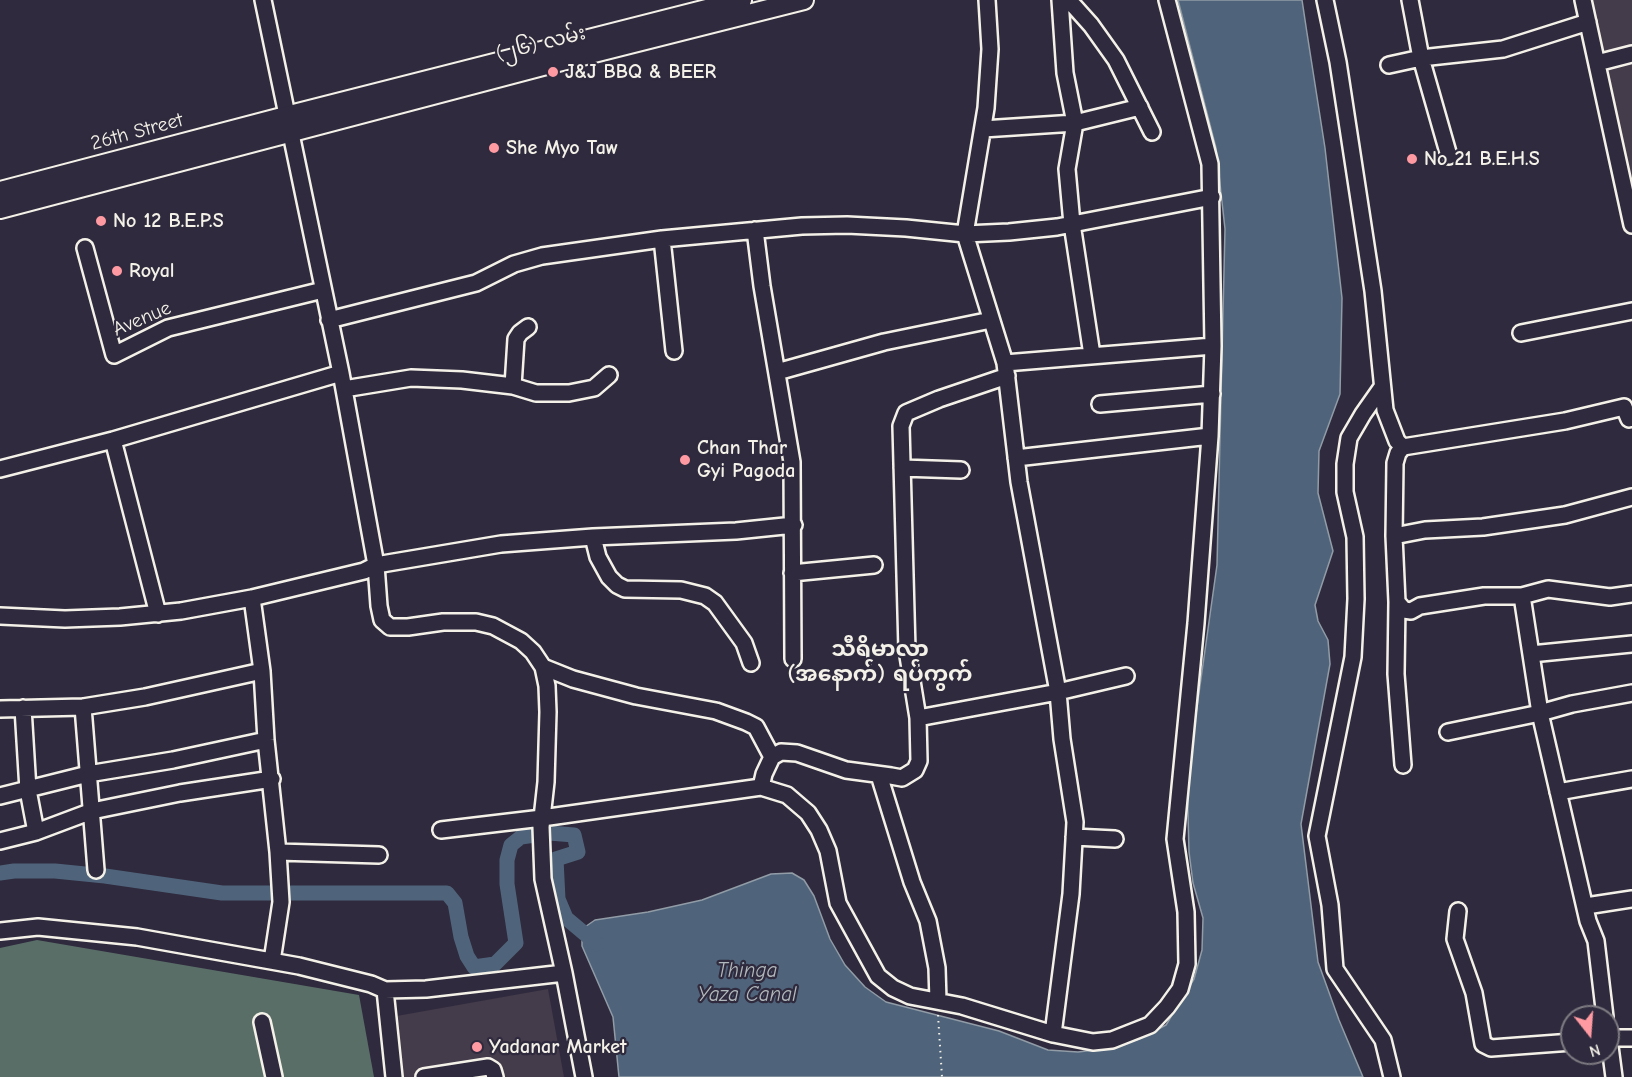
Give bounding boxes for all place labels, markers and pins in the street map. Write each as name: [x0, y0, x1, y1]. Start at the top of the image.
place label: J&J BBQ & BEER: [565, 60, 716, 84]
marker: J&J BBQ & BEER: [546, 65, 560, 79]
place label: She Myo Taw: [506, 136, 618, 160]
marker: She Myo Taw: [487, 141, 501, 155]
place label: No 21 B.E.H.S: [1424, 147, 1540, 171]
marker: No 21 B.E.H.S: [1405, 152, 1419, 166]
place label: No 12 B.E.P.S: [113, 209, 224, 233]
marker: No 12 B.E.P.S: [94, 214, 108, 228]
place label: Royal: [129, 259, 175, 283]
marker: Royal: [110, 264, 124, 278]
place label: Chan Thar Gyi Pagoda: [697, 436, 795, 483]
marker: Chan Thar Gyi Pagoda: [678, 453, 692, 467]
place label: Yadanar Market: [489, 1035, 627, 1059]
marker: Yadanar Market: [470, 1040, 484, 1054]

